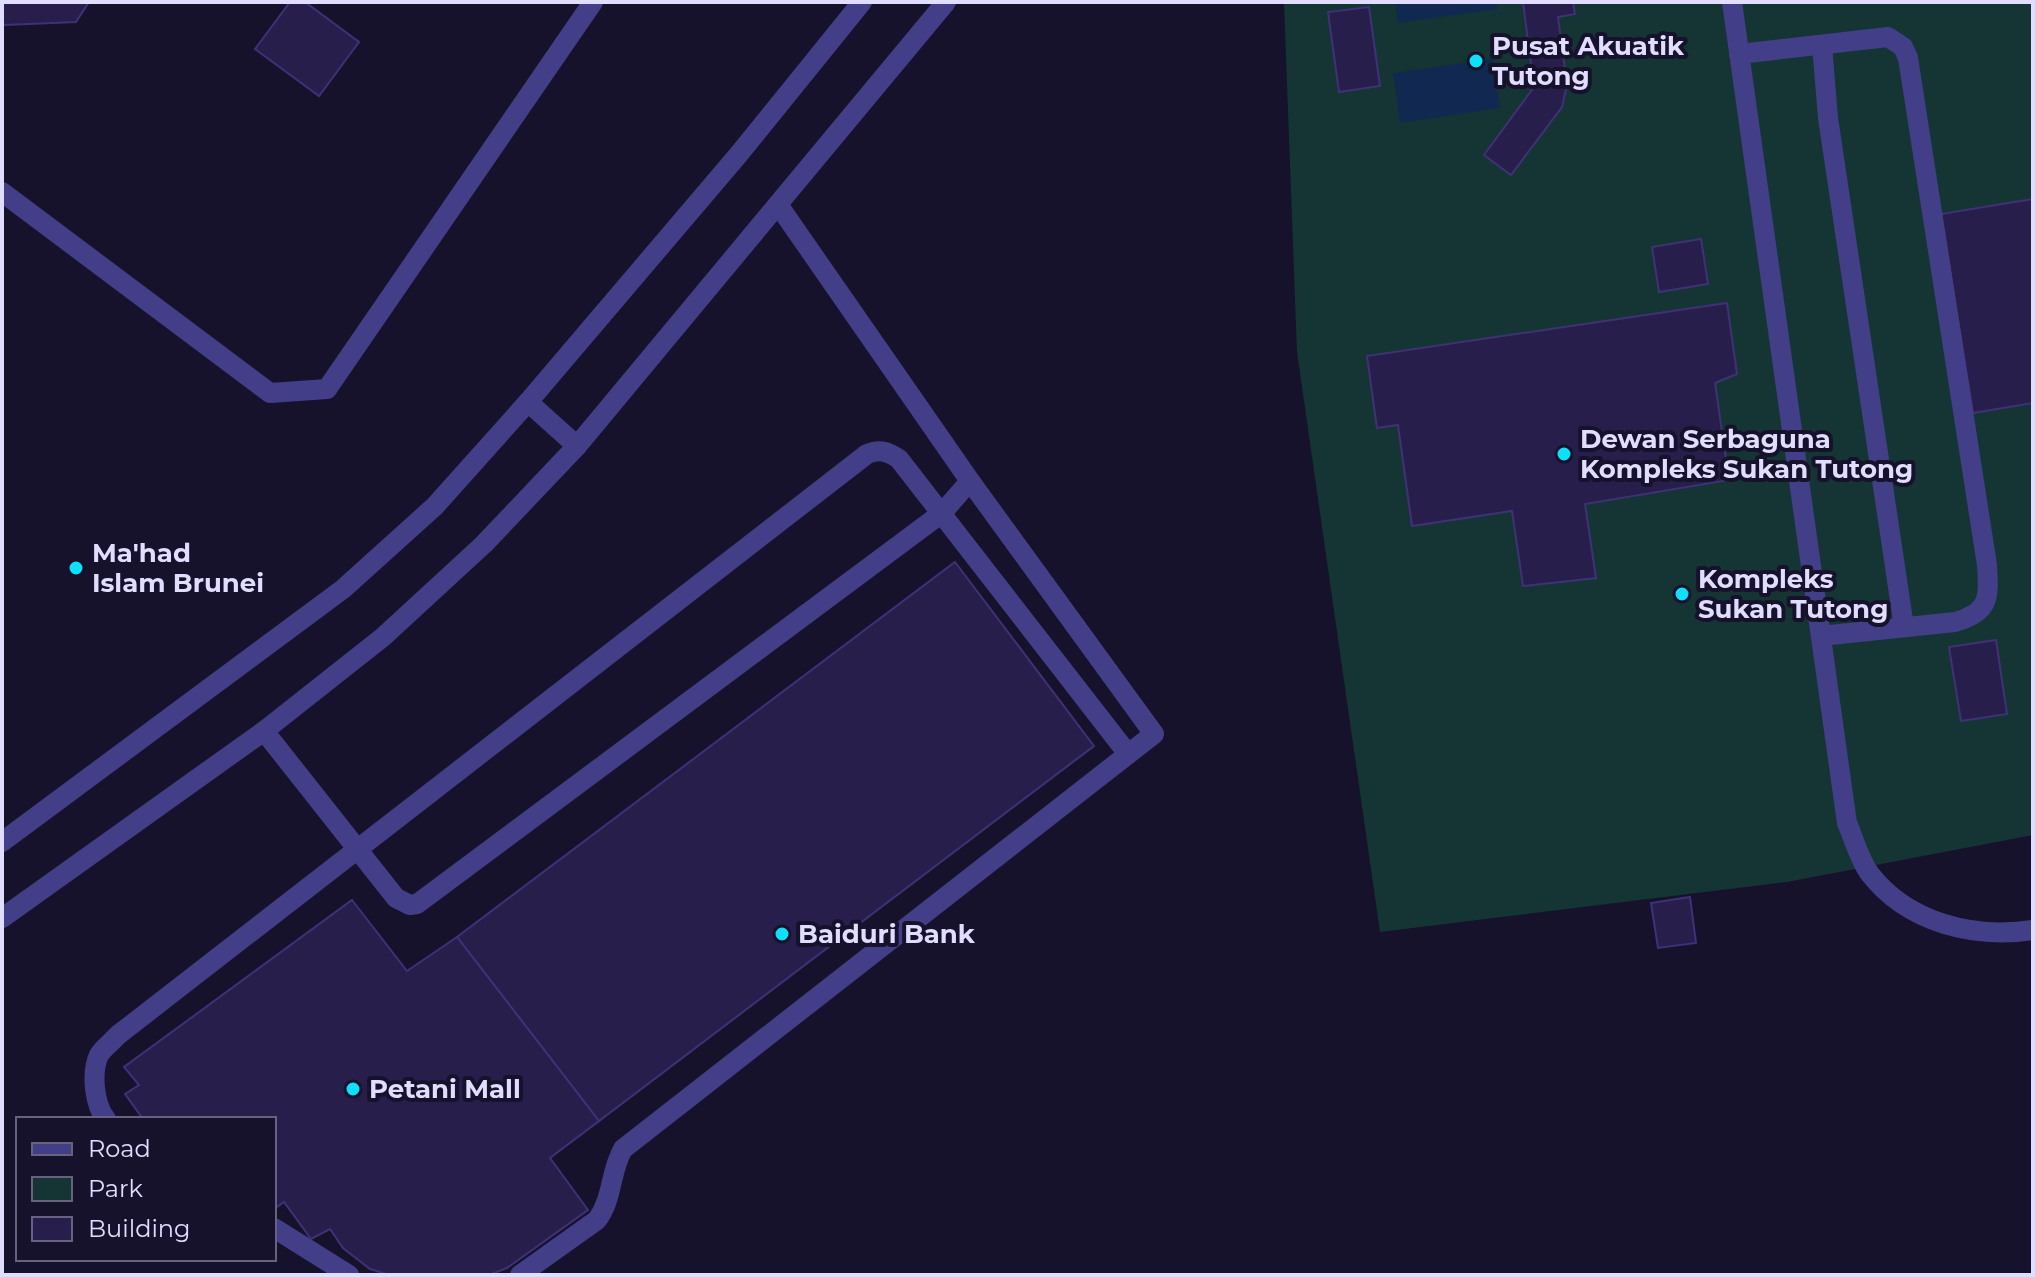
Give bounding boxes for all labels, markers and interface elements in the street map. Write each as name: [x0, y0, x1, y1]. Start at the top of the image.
place label: Pusat Akuatik Tutong: [1492, 30, 1685, 92]
marker: Pusat Akuatik Tutong: [1467, 52, 1485, 70]
place label: Dewan Serbaguna Kompleks Sukan Tutong: [1580, 423, 1913, 485]
marker: Dewan Serbaguna Kompleks Sukan Tutong: [1555, 445, 1573, 463]
place label: Ma'had Islam Brunei: [92, 537, 264, 599]
marker: Ma'had Islam Brunei: [67, 559, 85, 577]
place label: Kompleks Sukan Tutong: [1698, 563, 1888, 625]
marker: Kompleks Sukan Tutong: [1673, 585, 1691, 603]
place label: Baiduri Bank: [798, 918, 976, 950]
marker: Baiduri Bank: [773, 925, 791, 943]
place label: Petani Mall: [369, 1073, 521, 1105]
marker: Petani Mall: [344, 1080, 362, 1098]
legend: [16, 1117, 276, 1261]
text: Road: [88, 1134, 151, 1163]
text: Park: [88, 1174, 143, 1203]
text: Building: [88, 1214, 191, 1243]

